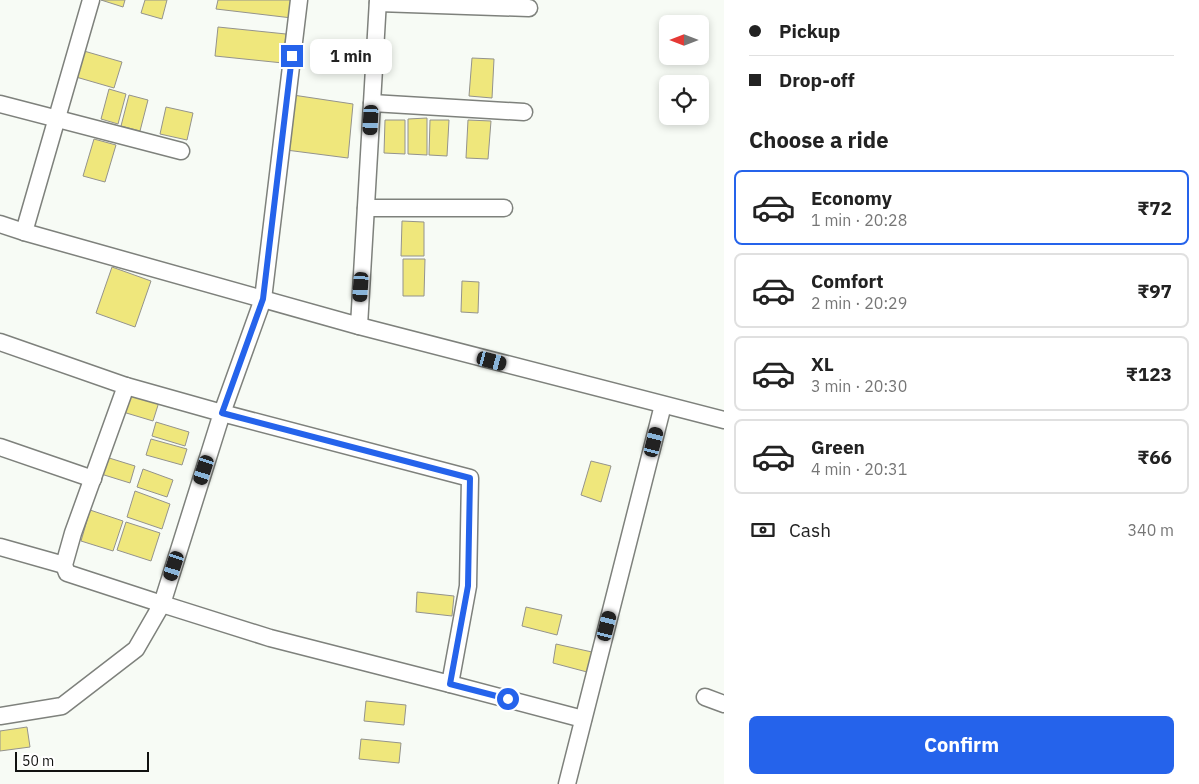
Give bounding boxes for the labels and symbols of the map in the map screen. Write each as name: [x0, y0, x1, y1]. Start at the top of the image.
north arrow: [659, 15, 709, 65]
callout: 1 min: [310, 38, 392, 74]
route end: [281, 45, 303, 67]
car: [362, 105, 379, 135]
car: [352, 272, 369, 302]
car: [475, 350, 508, 372]
car: [643, 426, 664, 458]
car: [192, 453, 215, 487]
car: [162, 549, 185, 583]
car: [596, 610, 617, 642]
route start: [497, 688, 519, 710]
scale bar: [15, 749, 149, 772]

